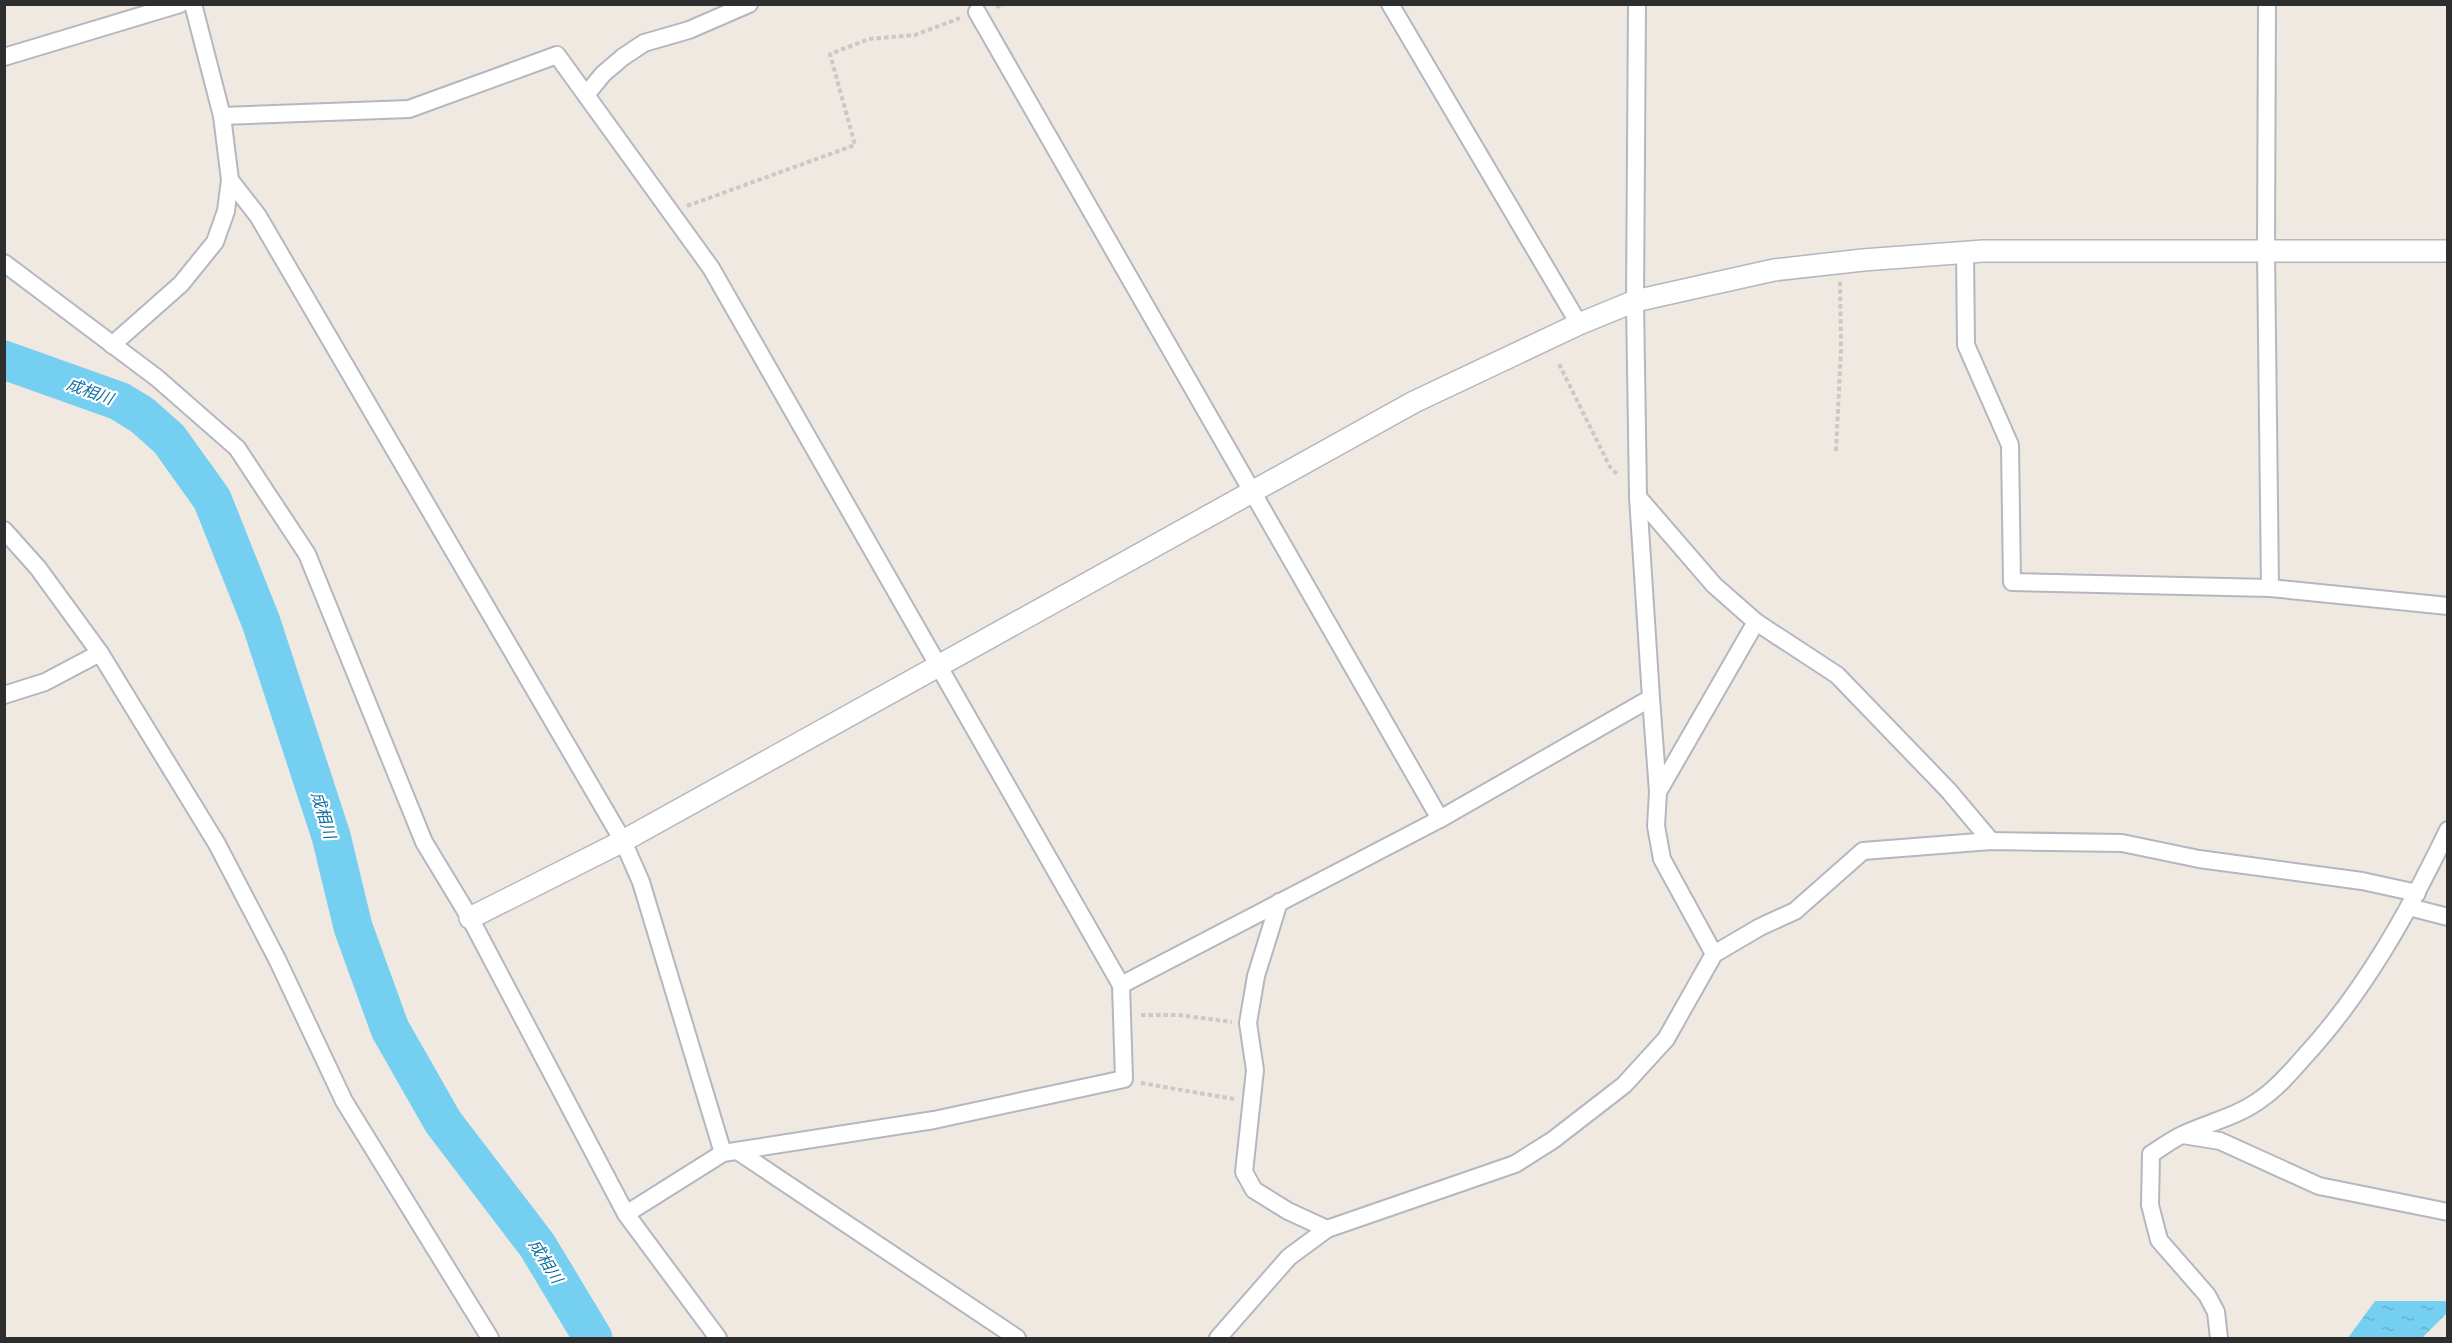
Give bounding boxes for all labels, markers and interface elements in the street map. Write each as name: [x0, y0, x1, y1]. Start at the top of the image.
water label: 成相川: [64, 374, 118, 409]
water label: 成相川: [307, 789, 340, 843]
water label: 成相川: [525, 1236, 567, 1288]

